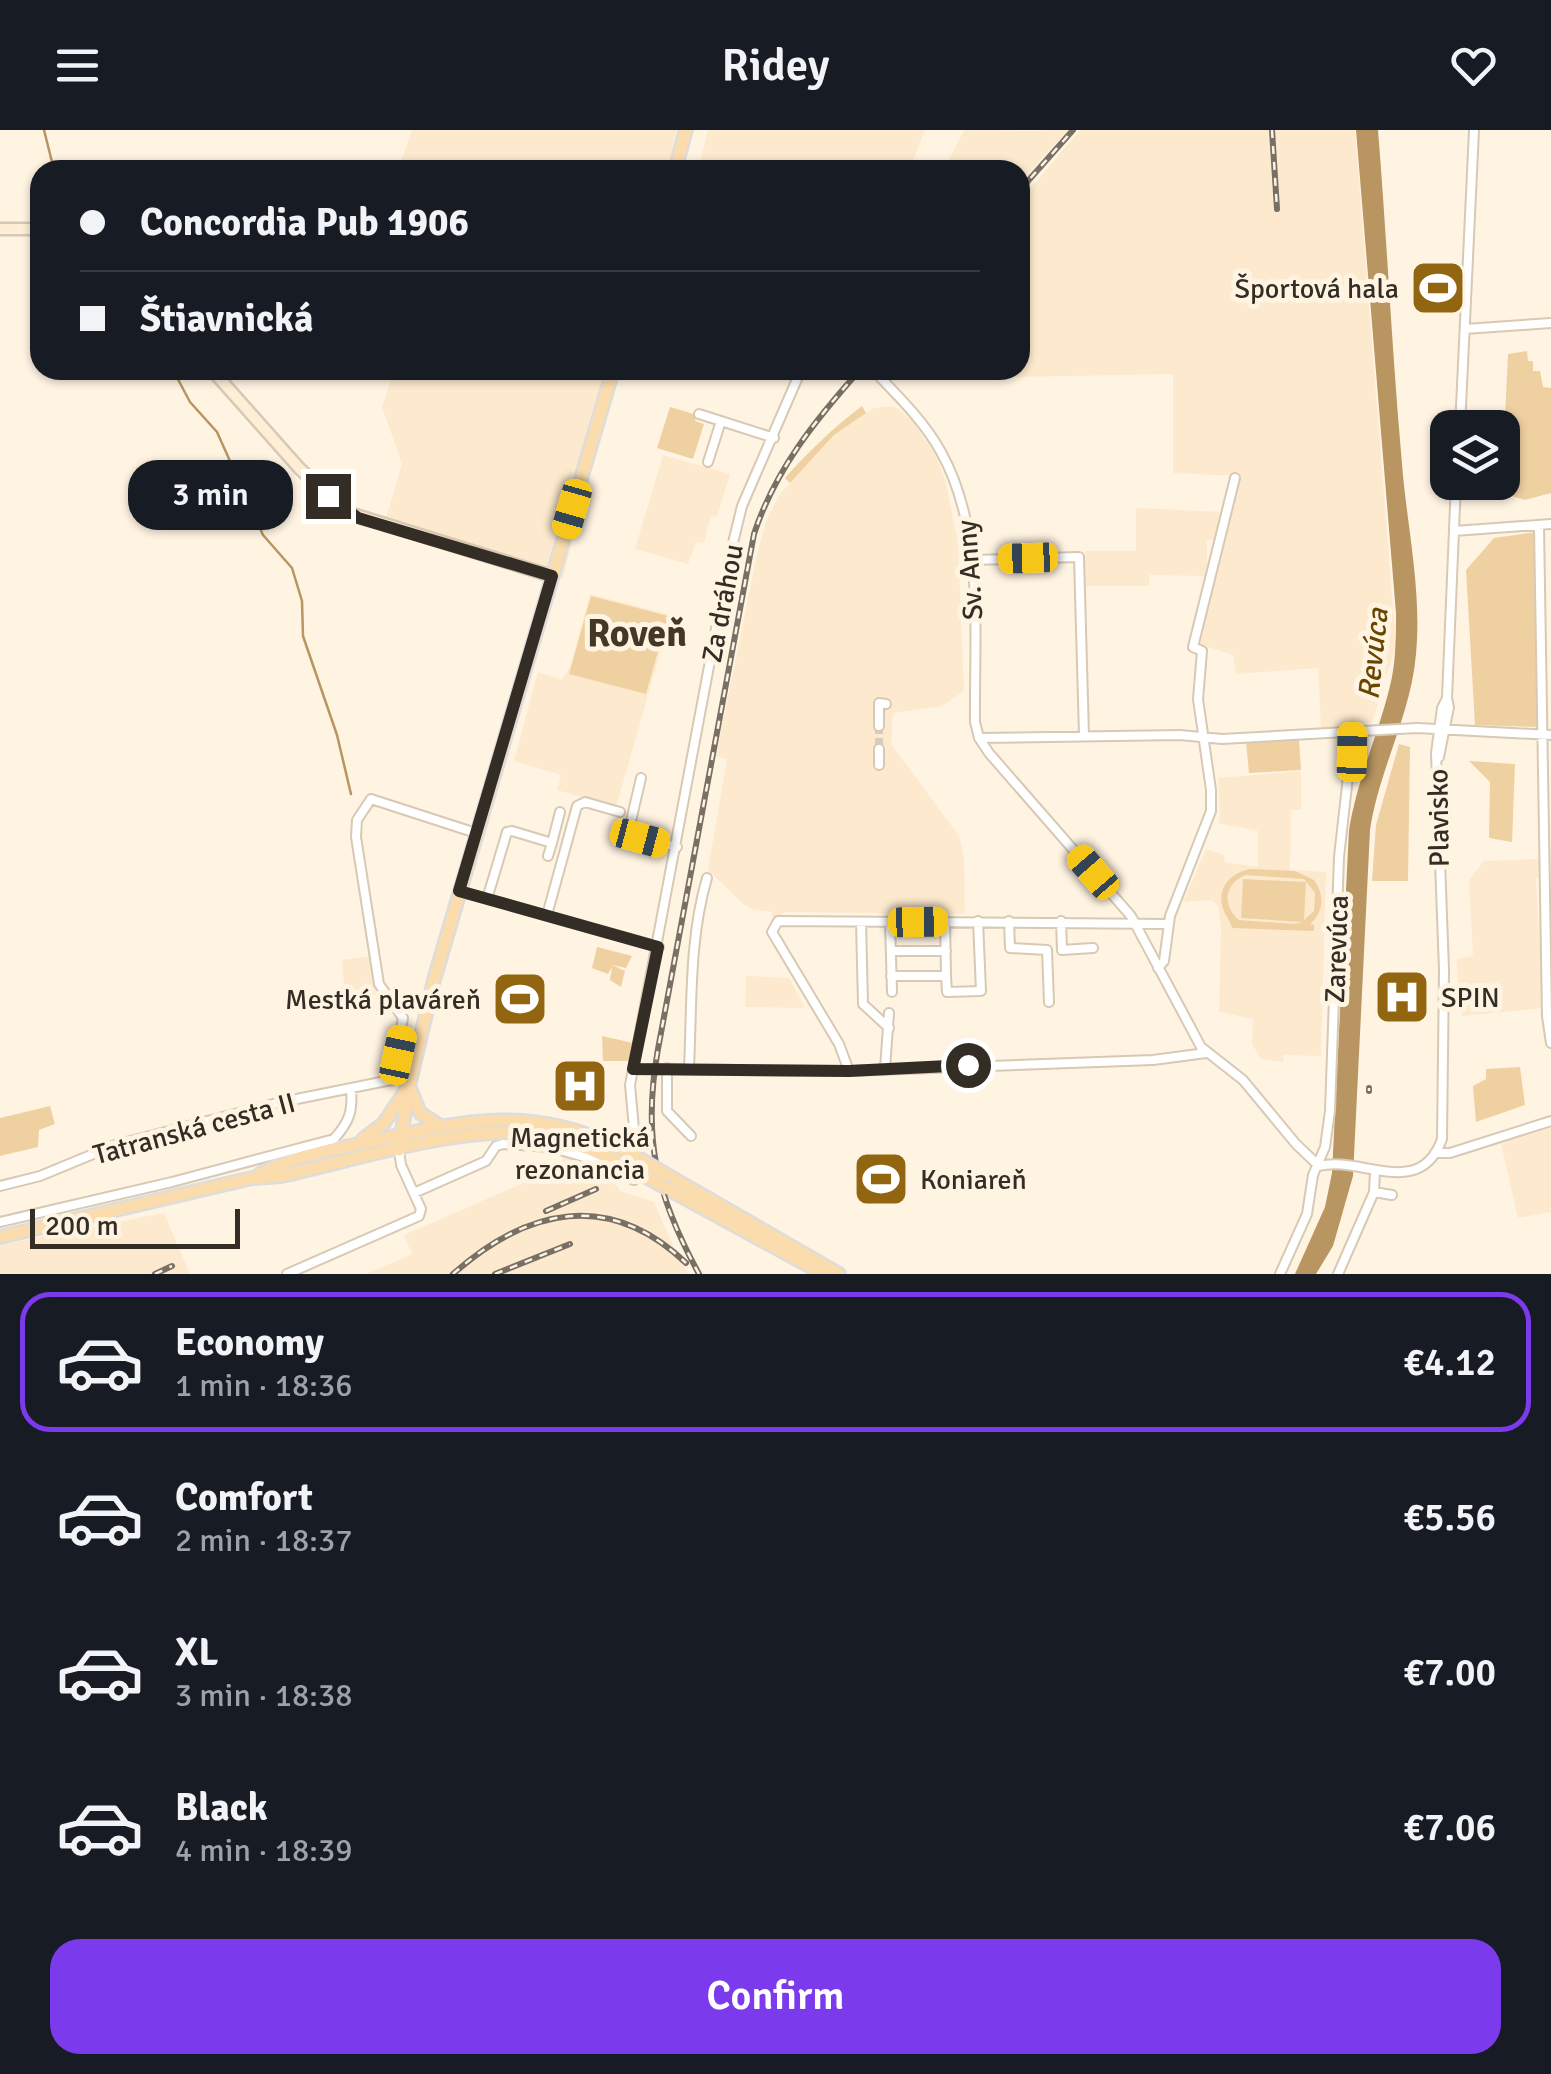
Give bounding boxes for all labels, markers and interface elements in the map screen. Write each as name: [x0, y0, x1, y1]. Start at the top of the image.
icon: menu: [50, 38, 105, 93]
text: Ridey: [722, 38, 829, 93]
icon: heart: [1446, 38, 1501, 93]
text: Concordia Pub 1906: [140, 199, 469, 246]
sports icon: Športová hala: [1408, 258, 1468, 318]
place label: Športová hala: [1234, 272, 1399, 306]
text: Štiavnická: [140, 295, 313, 342]
map controls: [1430, 410, 1520, 500]
button: layers: [1430, 410, 1520, 500]
callout: 3 min: [128, 461, 293, 531]
route end: [306, 474, 351, 519]
text: 3 min: [172, 475, 249, 514]
car: [549, 476, 595, 542]
street label: Sv. Anny: [950, 519, 990, 621]
street label: Za dráhou: [695, 541, 751, 665]
car: [997, 542, 1059, 574]
water label: Revúca: [1350, 606, 1397, 702]
district label: Roveň: [587, 610, 687, 657]
car: [1336, 722, 1368, 782]
street label: Plavisko: [1421, 769, 1457, 867]
car: [607, 816, 673, 860]
car: [1062, 840, 1124, 904]
street label: Zarevúca: [1318, 894, 1356, 1004]
car: [888, 906, 948, 938]
hospital icon: SPIN: [1372, 967, 1432, 1027]
sports icon: Mestká plaváreň: [490, 969, 550, 1029]
place label: SPIN: [1441, 981, 1500, 1015]
place label: Mestká plaváreň: [285, 983, 481, 1017]
car: [377, 1023, 419, 1087]
route start: [946, 1043, 991, 1088]
hospital icon: Magnetická rezonancia: [550, 1056, 610, 1116]
street label: Tatranská cesta II: [90, 1086, 299, 1172]
place label: Magnetická rezonancia: [510, 1121, 650, 1187]
sports icon: Koniareň: [851, 1149, 911, 1209]
place label: Koniareň: [920, 1163, 1027, 1197]
scale bar: [30, 1204, 240, 1248]
text: 200 m: [45, 1209, 119, 1243]
icon: car: [55, 1317, 145, 1407]
text: Economy: [175, 1319, 324, 1366]
text: €4.12: [1403, 1339, 1496, 1386]
text: 1 min · 18:36: [175, 1366, 353, 1405]
icon: car: [55, 1472, 145, 1562]
text: Comfort: [175, 1474, 313, 1521]
text: €5.56: [1403, 1494, 1496, 1541]
text: 2 min · 18:37: [175, 1521, 353, 1560]
icon: car: [55, 1627, 145, 1717]
text: XL: [175, 1629, 218, 1676]
text: €7.00: [1403, 1649, 1496, 1696]
text: 3 min · 18:38: [175, 1676, 353, 1715]
icon: car: [55, 1782, 145, 1872]
text: Black: [175, 1784, 268, 1831]
text: €7.06: [1403, 1804, 1496, 1851]
text: 4 min · 18:39: [175, 1831, 353, 1870]
button: Confirm: [50, 1939, 1501, 2054]

